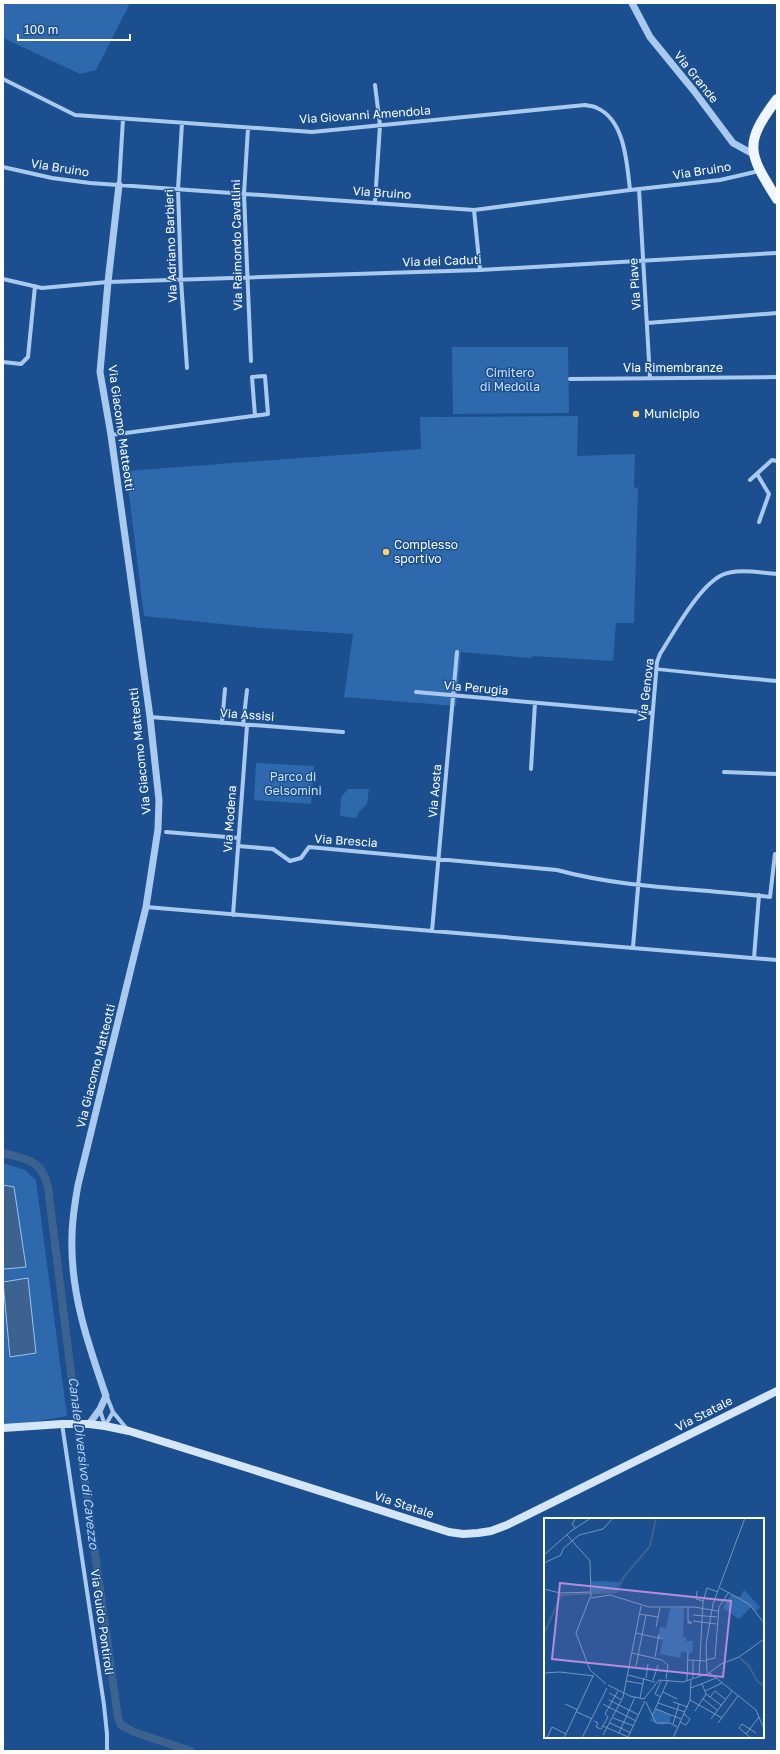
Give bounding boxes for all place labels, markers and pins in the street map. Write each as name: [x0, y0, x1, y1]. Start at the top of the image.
place label: Municipio: [644, 406, 700, 421]
marker: Municipio: [631, 409, 641, 419]
place label: Complesso sportivo: [394, 537, 458, 566]
marker: Complesso sportivo: [381, 547, 391, 557]

